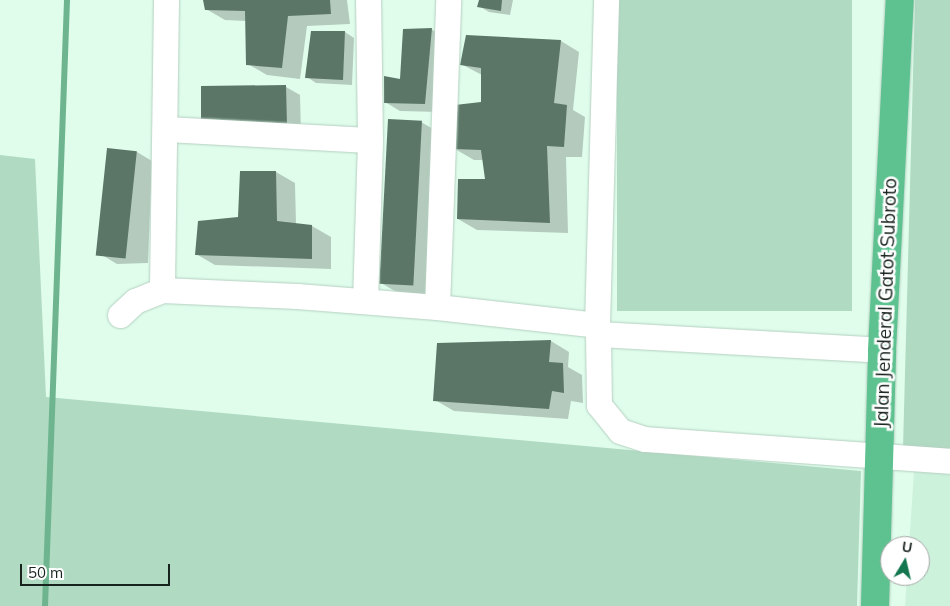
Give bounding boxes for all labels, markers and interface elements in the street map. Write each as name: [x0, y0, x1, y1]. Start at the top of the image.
street label: Jalan Jenderal Gatot Subroto: [870, 178, 902, 428]
north arrow: [880, 536, 930, 586]
text: U: [901, 537, 914, 557]
scale bar: [22, 554, 172, 586]
text: 50 m: [28, 563, 63, 582]

